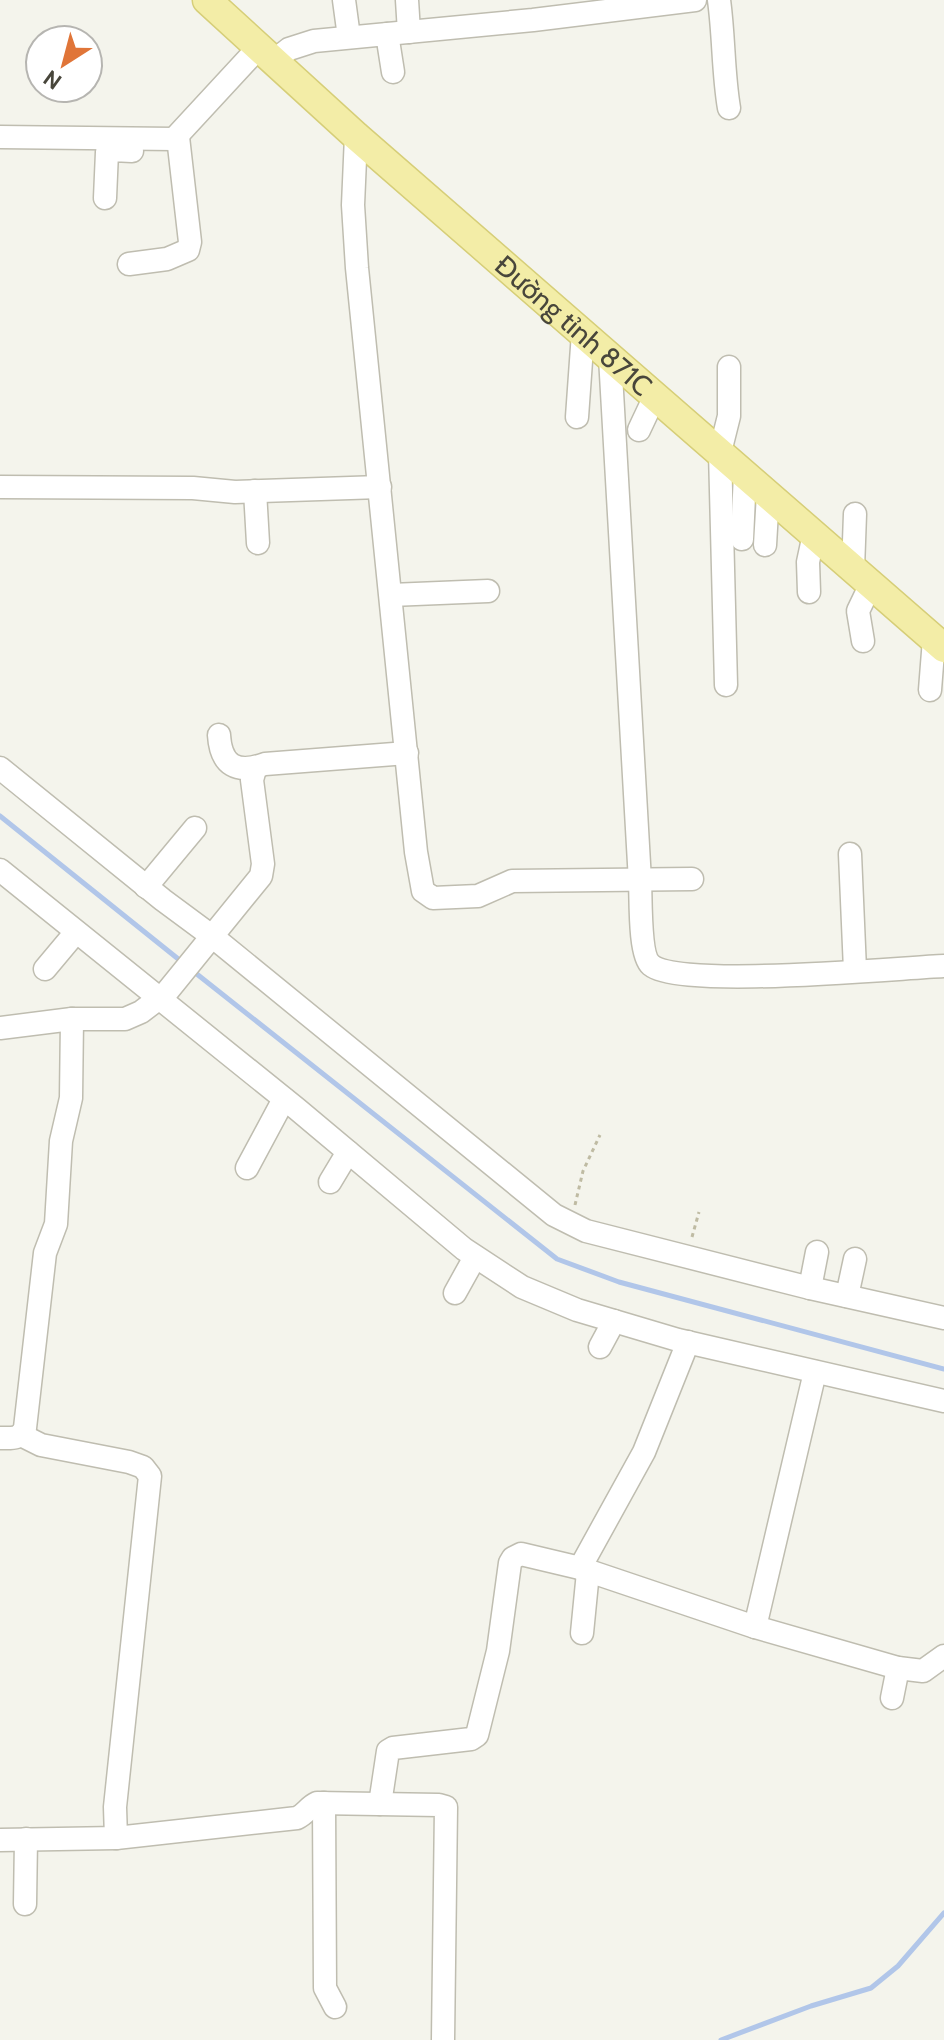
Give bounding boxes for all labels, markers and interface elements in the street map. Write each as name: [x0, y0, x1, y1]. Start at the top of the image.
north arrow: [24, 24, 104, 104]
text: N: [38, 64, 67, 95]
street label: Đường tỉnh 871C: [488, 248, 659, 403]

